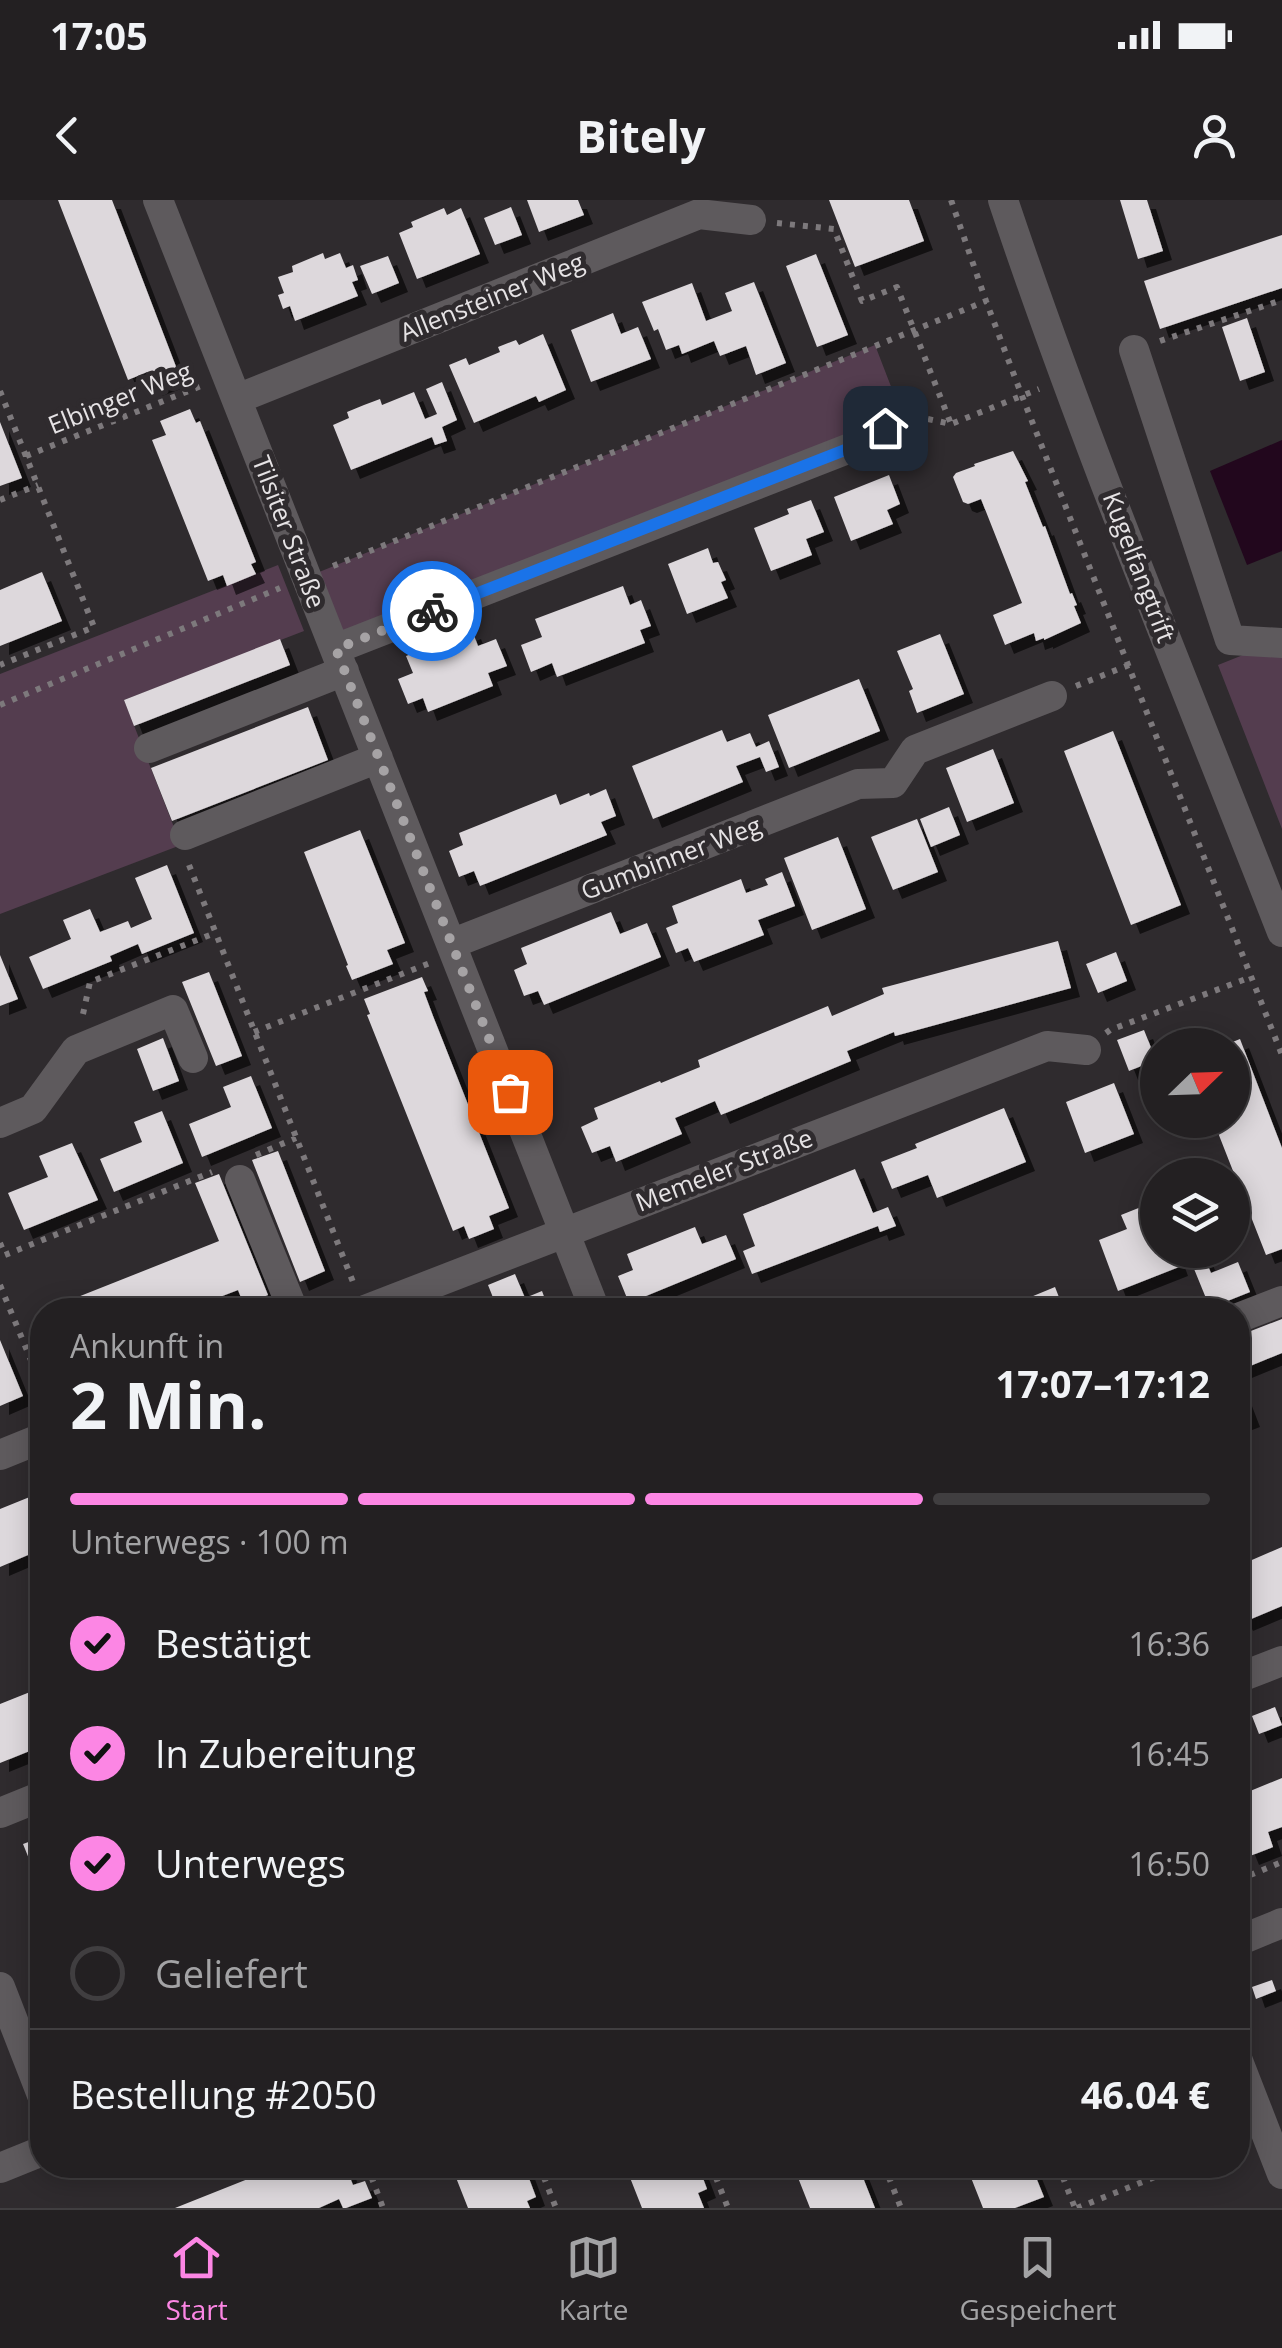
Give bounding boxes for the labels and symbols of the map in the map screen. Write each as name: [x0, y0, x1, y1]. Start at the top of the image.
street label: Allensteiner Weg: [395, 243, 589, 349]
street label: Elbinger Weg: [43, 353, 197, 441]
pin: [843, 386, 928, 471]
street label: Tilsiter Straße: [245, 451, 335, 613]
street label: Kugelfangtrift: [1096, 487, 1184, 647]
courier: [382, 561, 482, 661]
street label: Gumbinner Weg: [576, 807, 766, 907]
north arrow: [1140, 1028, 1250, 1138]
pin: [468, 1050, 553, 1135]
street label: Memeler Straße: [630, 1120, 817, 1218]

